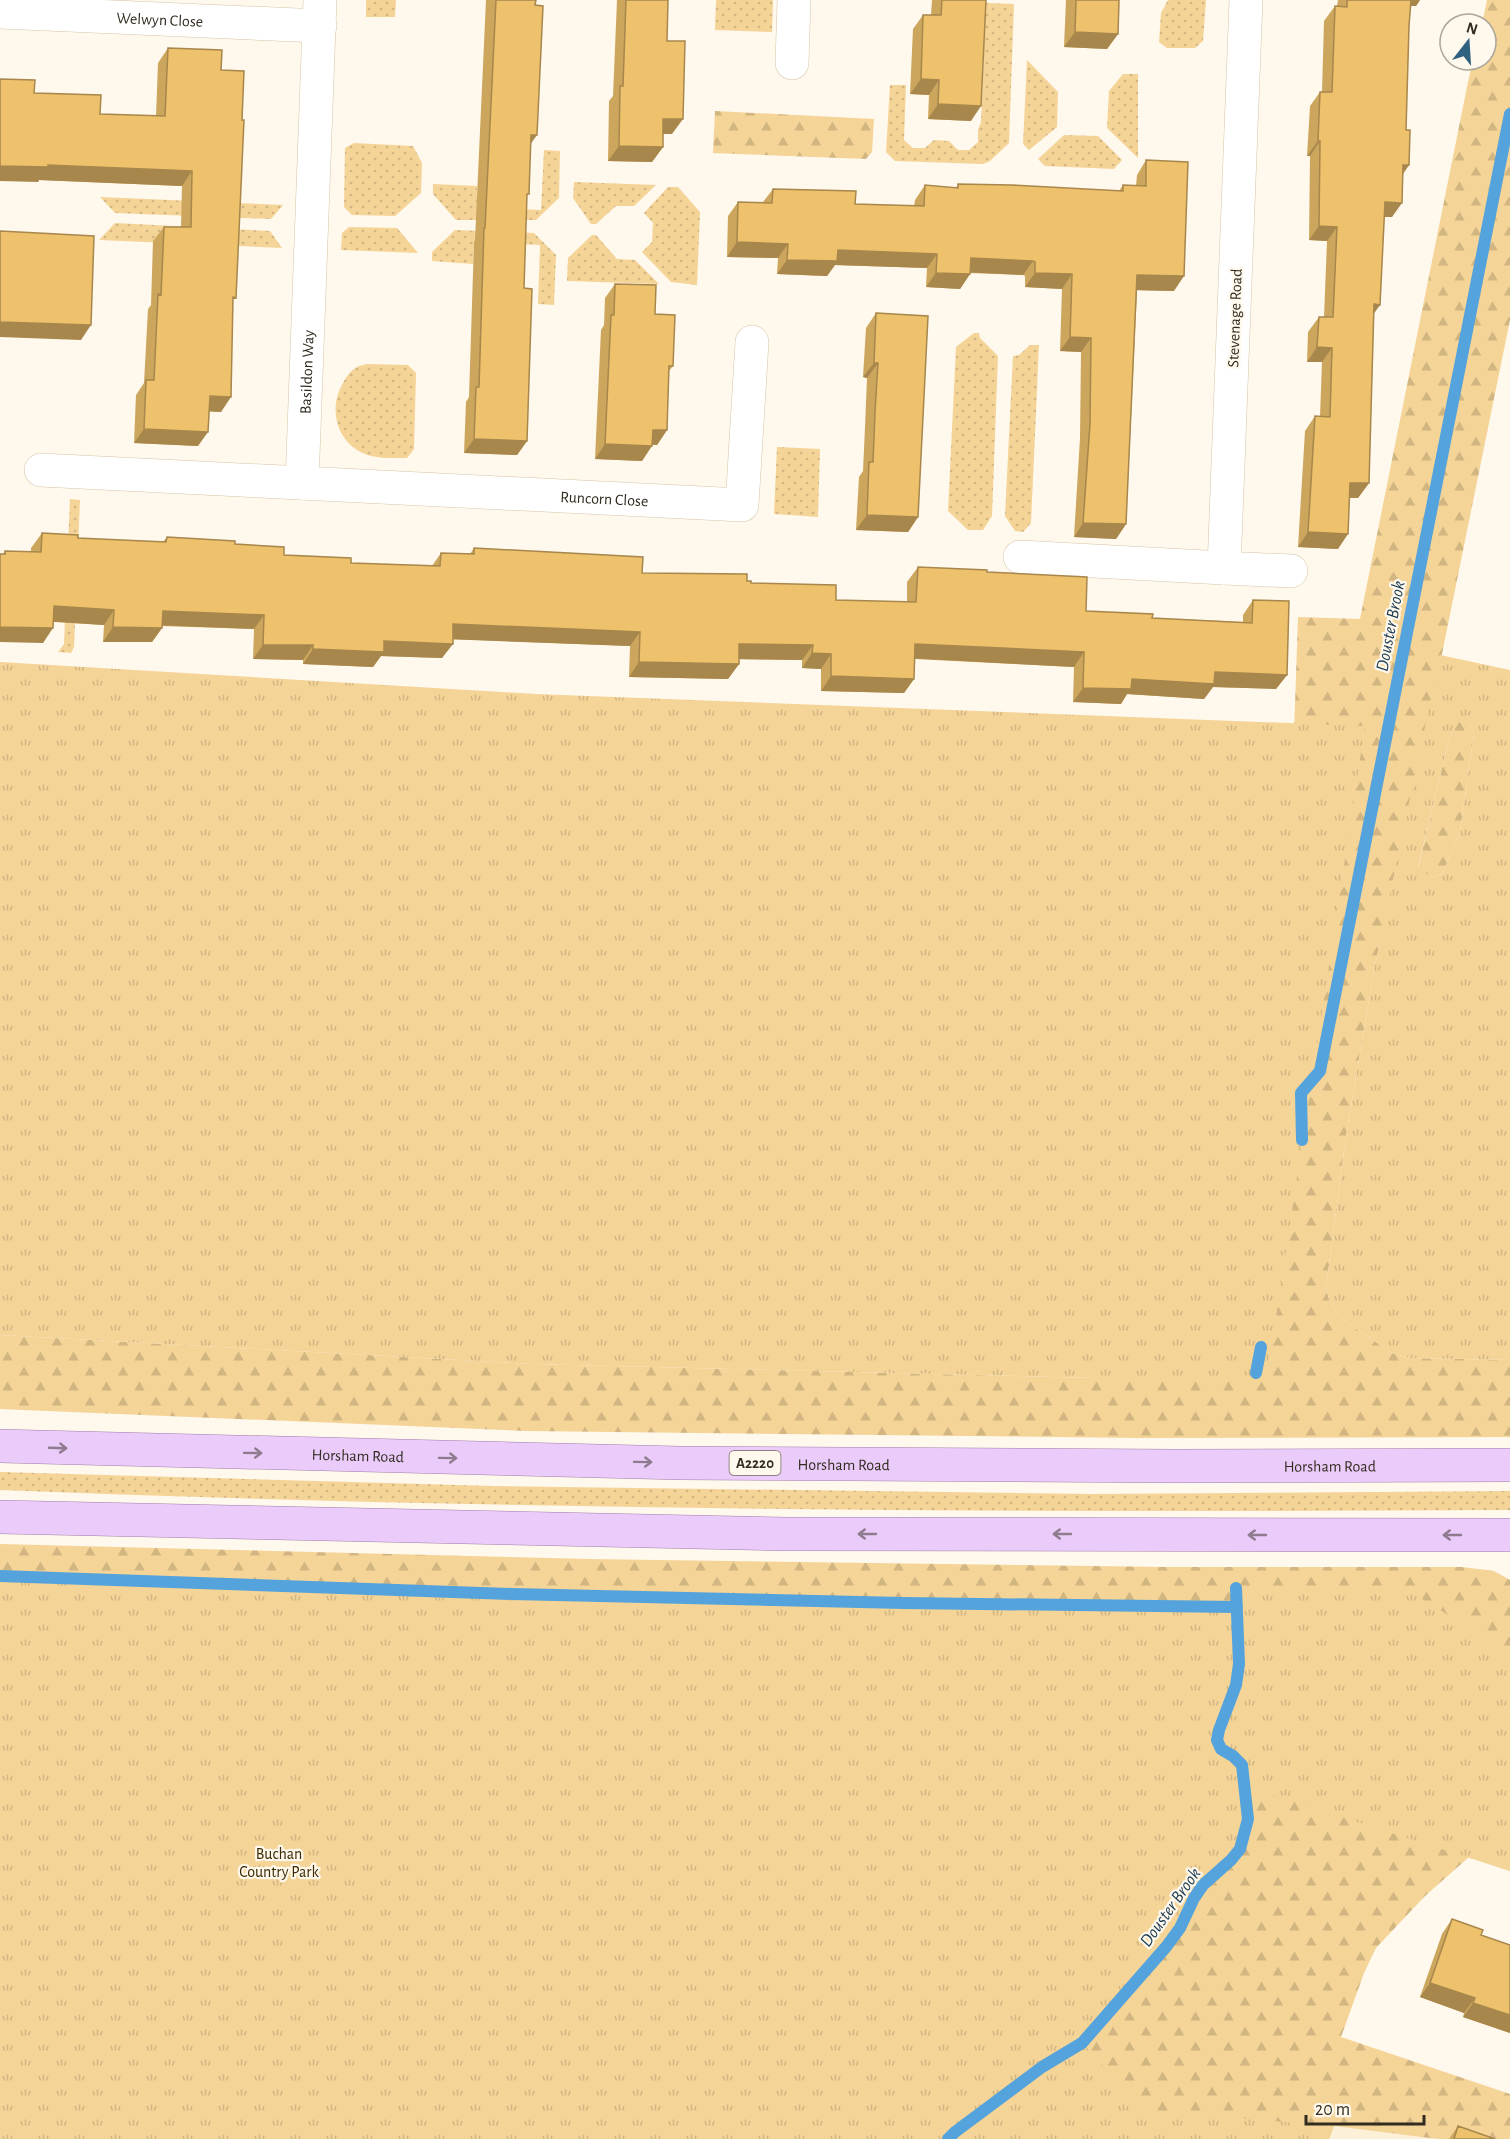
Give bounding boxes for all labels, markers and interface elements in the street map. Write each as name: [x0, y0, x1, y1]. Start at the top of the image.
street label: Welwyn Close: [116, 10, 204, 30]
north arrow: [1438, 12, 1498, 72]
text: N: [1464, 19, 1480, 38]
street label: Stevenage Road: [1225, 268, 1245, 368]
street label: Basildon Way: [298, 330, 318, 414]
street label: Runcorn Close: [560, 489, 649, 509]
water label: Douster Brook: [1373, 579, 1409, 673]
one-way arrow: [48, 1443, 68, 1454]
one-way arrow: [243, 1447, 263, 1459]
street label: Horsham Road: [312, 1447, 404, 1465]
road number: A2220: [730, 1451, 780, 1475]
one-way arrow: [438, 1452, 458, 1463]
one-way arrow: [633, 1456, 653, 1468]
street label: Horsham Road: [798, 1457, 890, 1473]
street label: Horsham Road: [1284, 1458, 1376, 1475]
one-way arrow: [857, 1528, 877, 1540]
one-way arrow: [1052, 1528, 1072, 1540]
one-way arrow: [1247, 1529, 1267, 1541]
one-way arrow: [1442, 1529, 1462, 1541]
park label: Buchan Country Park: [239, 1846, 320, 1881]
water label: Douster Brook: [1137, 1865, 1204, 1950]
scale bar: [1306, 2088, 1424, 2126]
text: 20 m: [1315, 2101, 1350, 2119]

